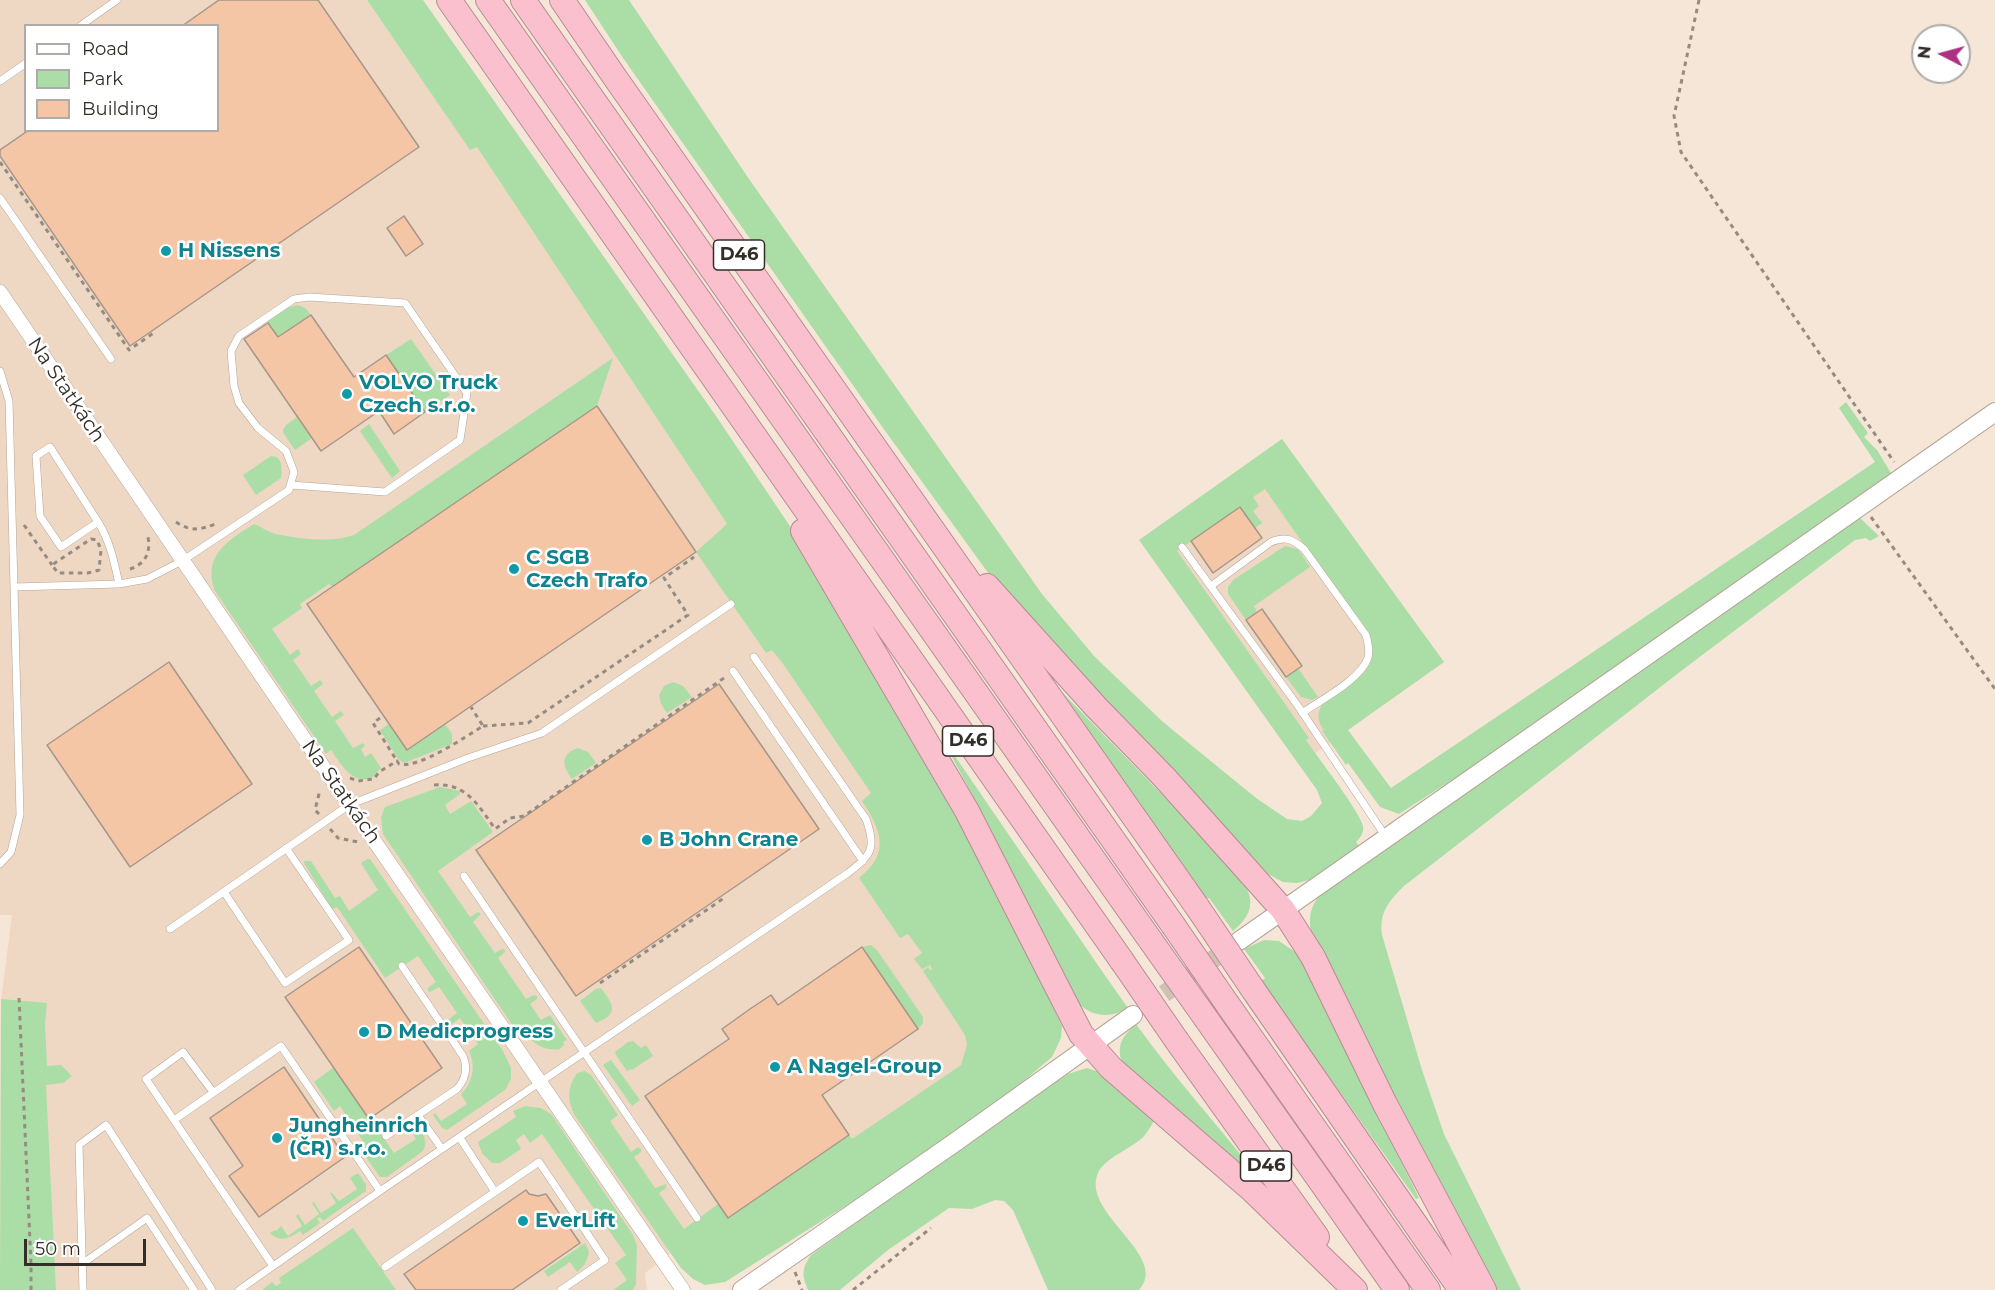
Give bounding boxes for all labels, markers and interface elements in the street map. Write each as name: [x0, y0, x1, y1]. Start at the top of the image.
legend: [24, 24, 219, 132]
north arrow: [1911, 24, 1971, 84]
text: Road: [82, 38, 129, 60]
text: N: [1914, 45, 1935, 60]
text: Park: [82, 68, 123, 90]
text: Building: [82, 98, 159, 120]
place label: H Nissens: [178, 239, 280, 263]
road number: D46: [714, 240, 764, 270]
marker: H Nissens: [159, 244, 173, 258]
street label: Na Statkách: [22, 333, 110, 447]
place label: VOLVO Truck Czech s.r.o.: [359, 371, 498, 418]
marker: VOLVO Truck Czech s.r.o.: [340, 387, 354, 401]
place label: C SGB Czech Trafo: [526, 546, 648, 593]
marker: C SGB Czech Trafo: [507, 562, 521, 576]
road number: D46: [942, 726, 994, 756]
street label: Na Statkách: [296, 735, 386, 849]
place label: B John Crane: [659, 828, 798, 852]
marker: B John Crane: [640, 833, 654, 847]
place label: D Medicprogress: [376, 1020, 553, 1044]
marker: D Medicprogress: [357, 1025, 371, 1039]
place label: A Nagel-Group: [787, 1055, 941, 1079]
marker: A Nagel-Group: [768, 1060, 782, 1074]
place label: Jungheinrich (ČR) s.r.o.: [289, 1114, 428, 1161]
marker: Jungheinrich (ČR) s.r.o.: [270, 1131, 284, 1145]
road number: D46: [1240, 1151, 1292, 1181]
place label: EverLift: [535, 1209, 616, 1233]
marker: EverLift: [516, 1214, 530, 1228]
scale bar: [27, 1227, 148, 1265]
text: 50 m: [35, 1238, 81, 1260]

